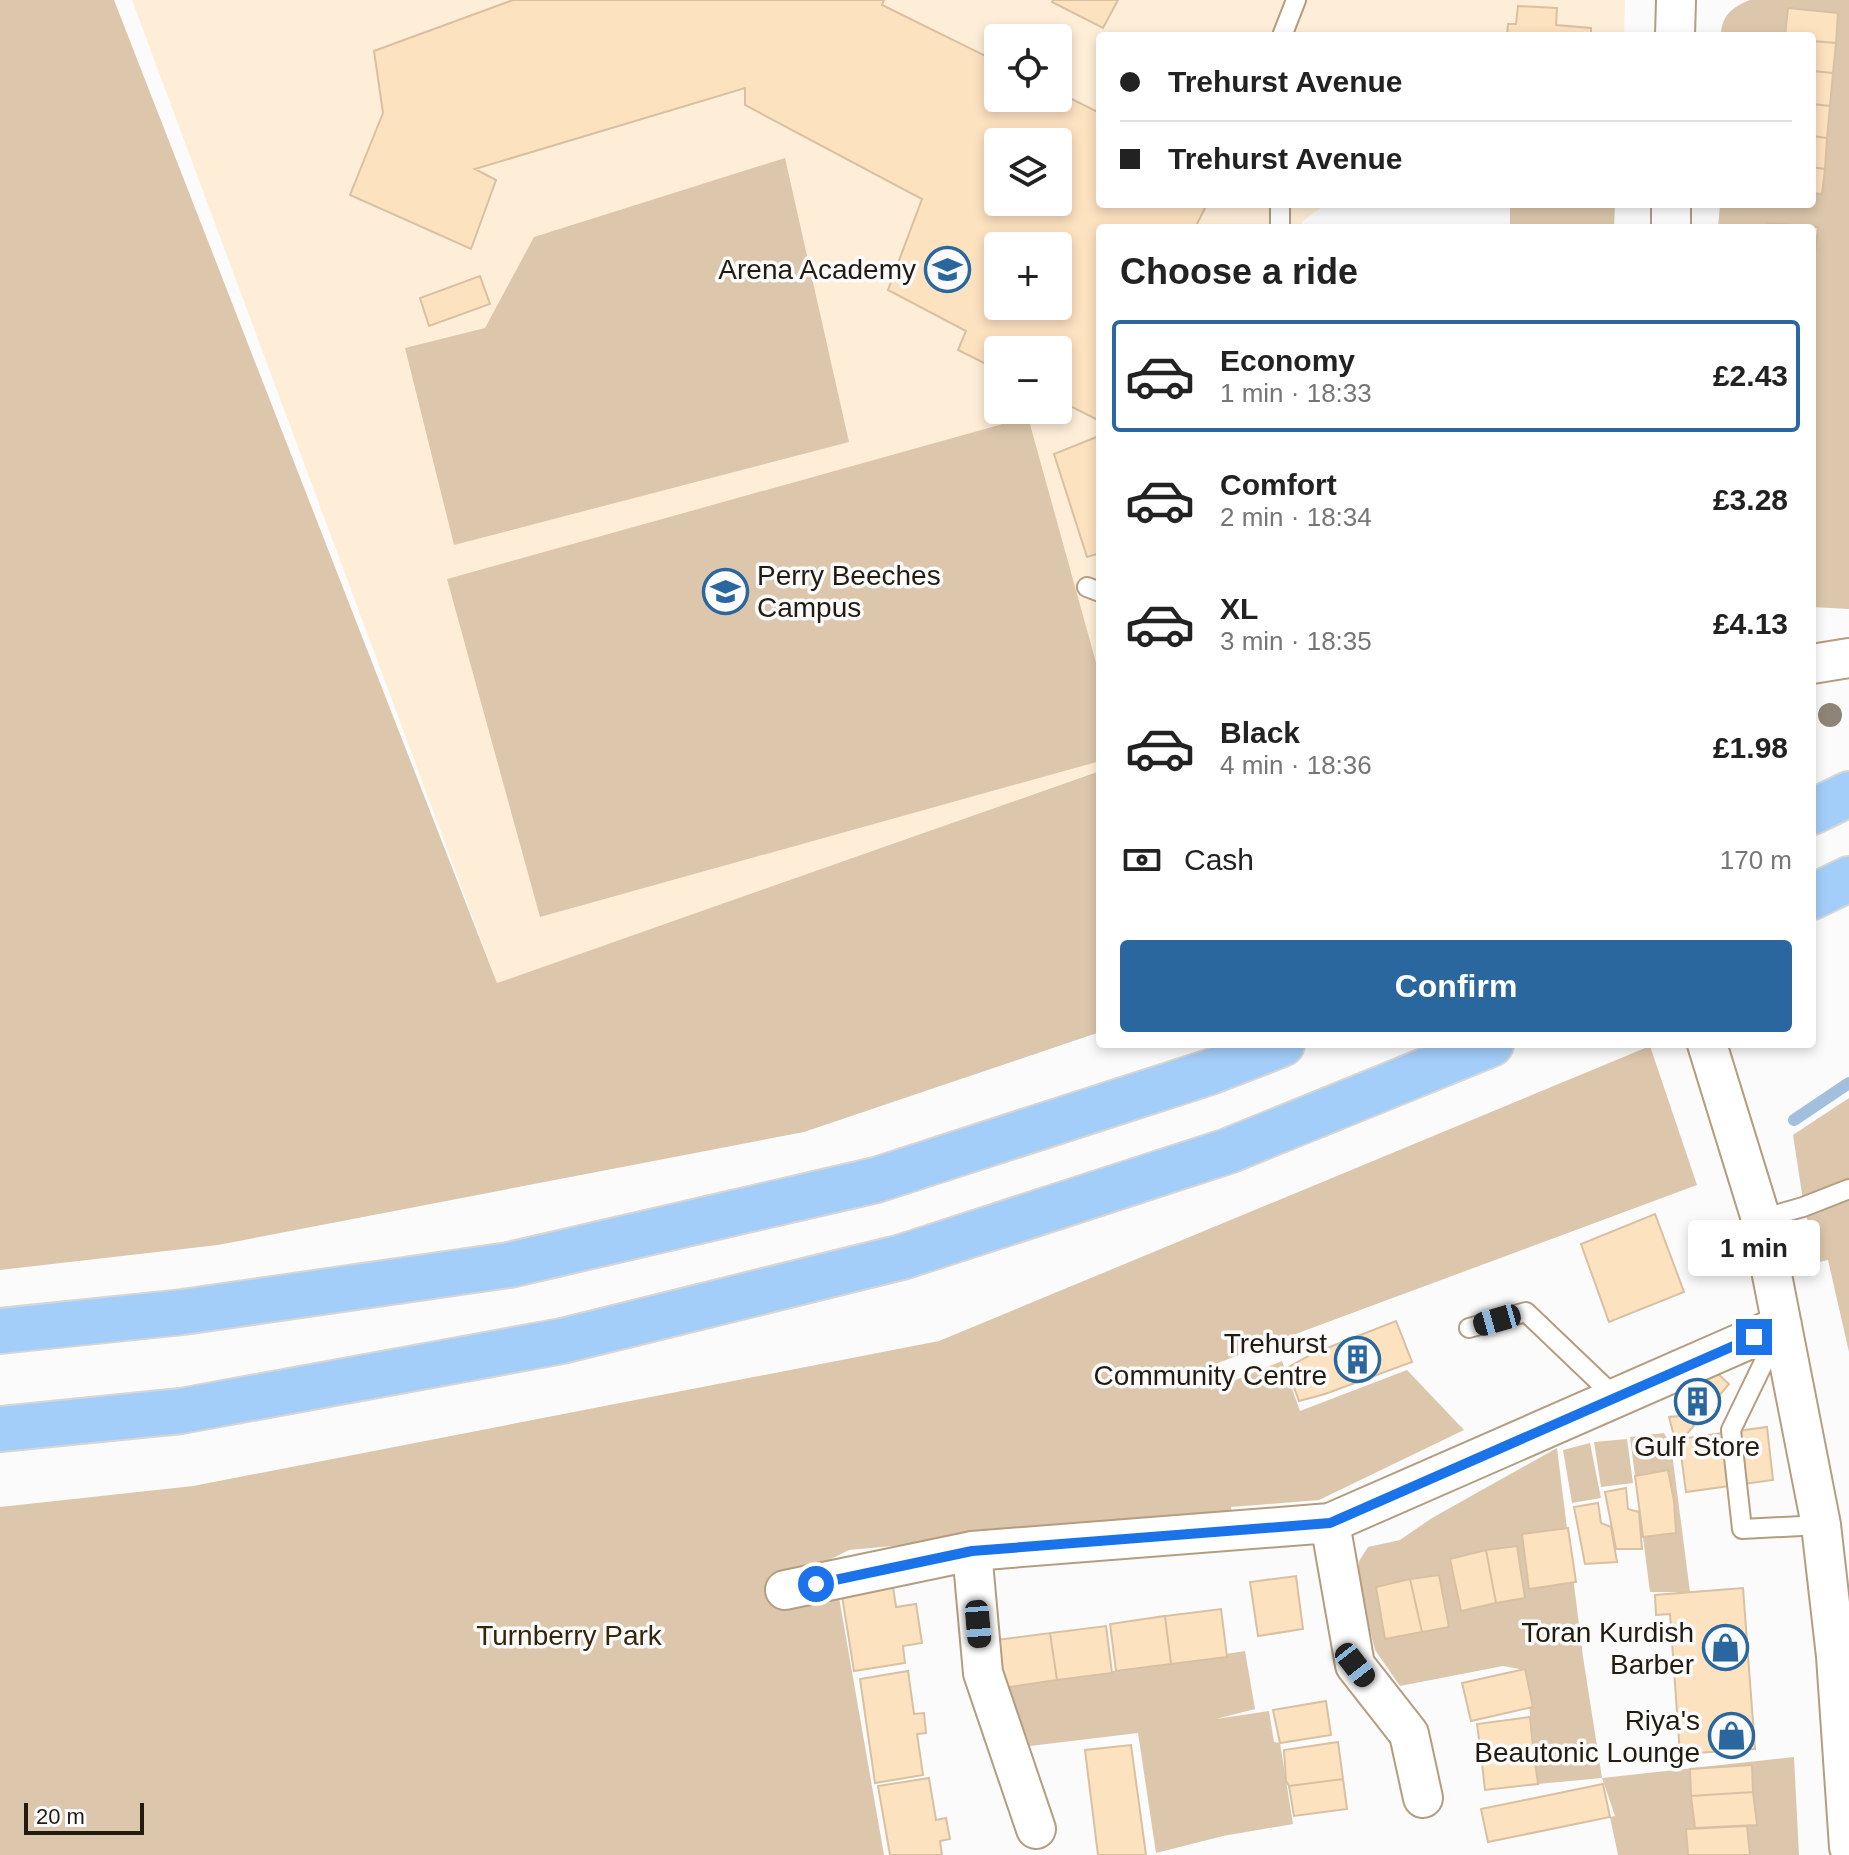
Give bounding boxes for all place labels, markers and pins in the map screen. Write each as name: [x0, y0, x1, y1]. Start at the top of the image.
school or university icon: Arena Academy: [923, 245, 971, 293]
place label: Arena Academy: [718, 254, 916, 285]
place label: Perry Beeches Campus: [757, 560, 941, 623]
school or university icon: Perry Beeches Campus: [702, 567, 750, 615]
place label: Trehurst Community Centre: [1094, 1328, 1327, 1391]
building icon: Trehurst Community Centre: [1334, 1335, 1382, 1383]
building icon: Gulf Store: [1673, 1377, 1721, 1425]
place label: Gulf Store: [1634, 1431, 1760, 1462]
place label: Toran Kurdish Barber: [1521, 1617, 1694, 1680]
shop icon: Toran Kurdish Barber: [1701, 1624, 1749, 1672]
place label: Riya's Beautonic Lounge: [1474, 1705, 1700, 1768]
shop icon: Riya's Beautonic Lounge: [1707, 1712, 1755, 1760]

